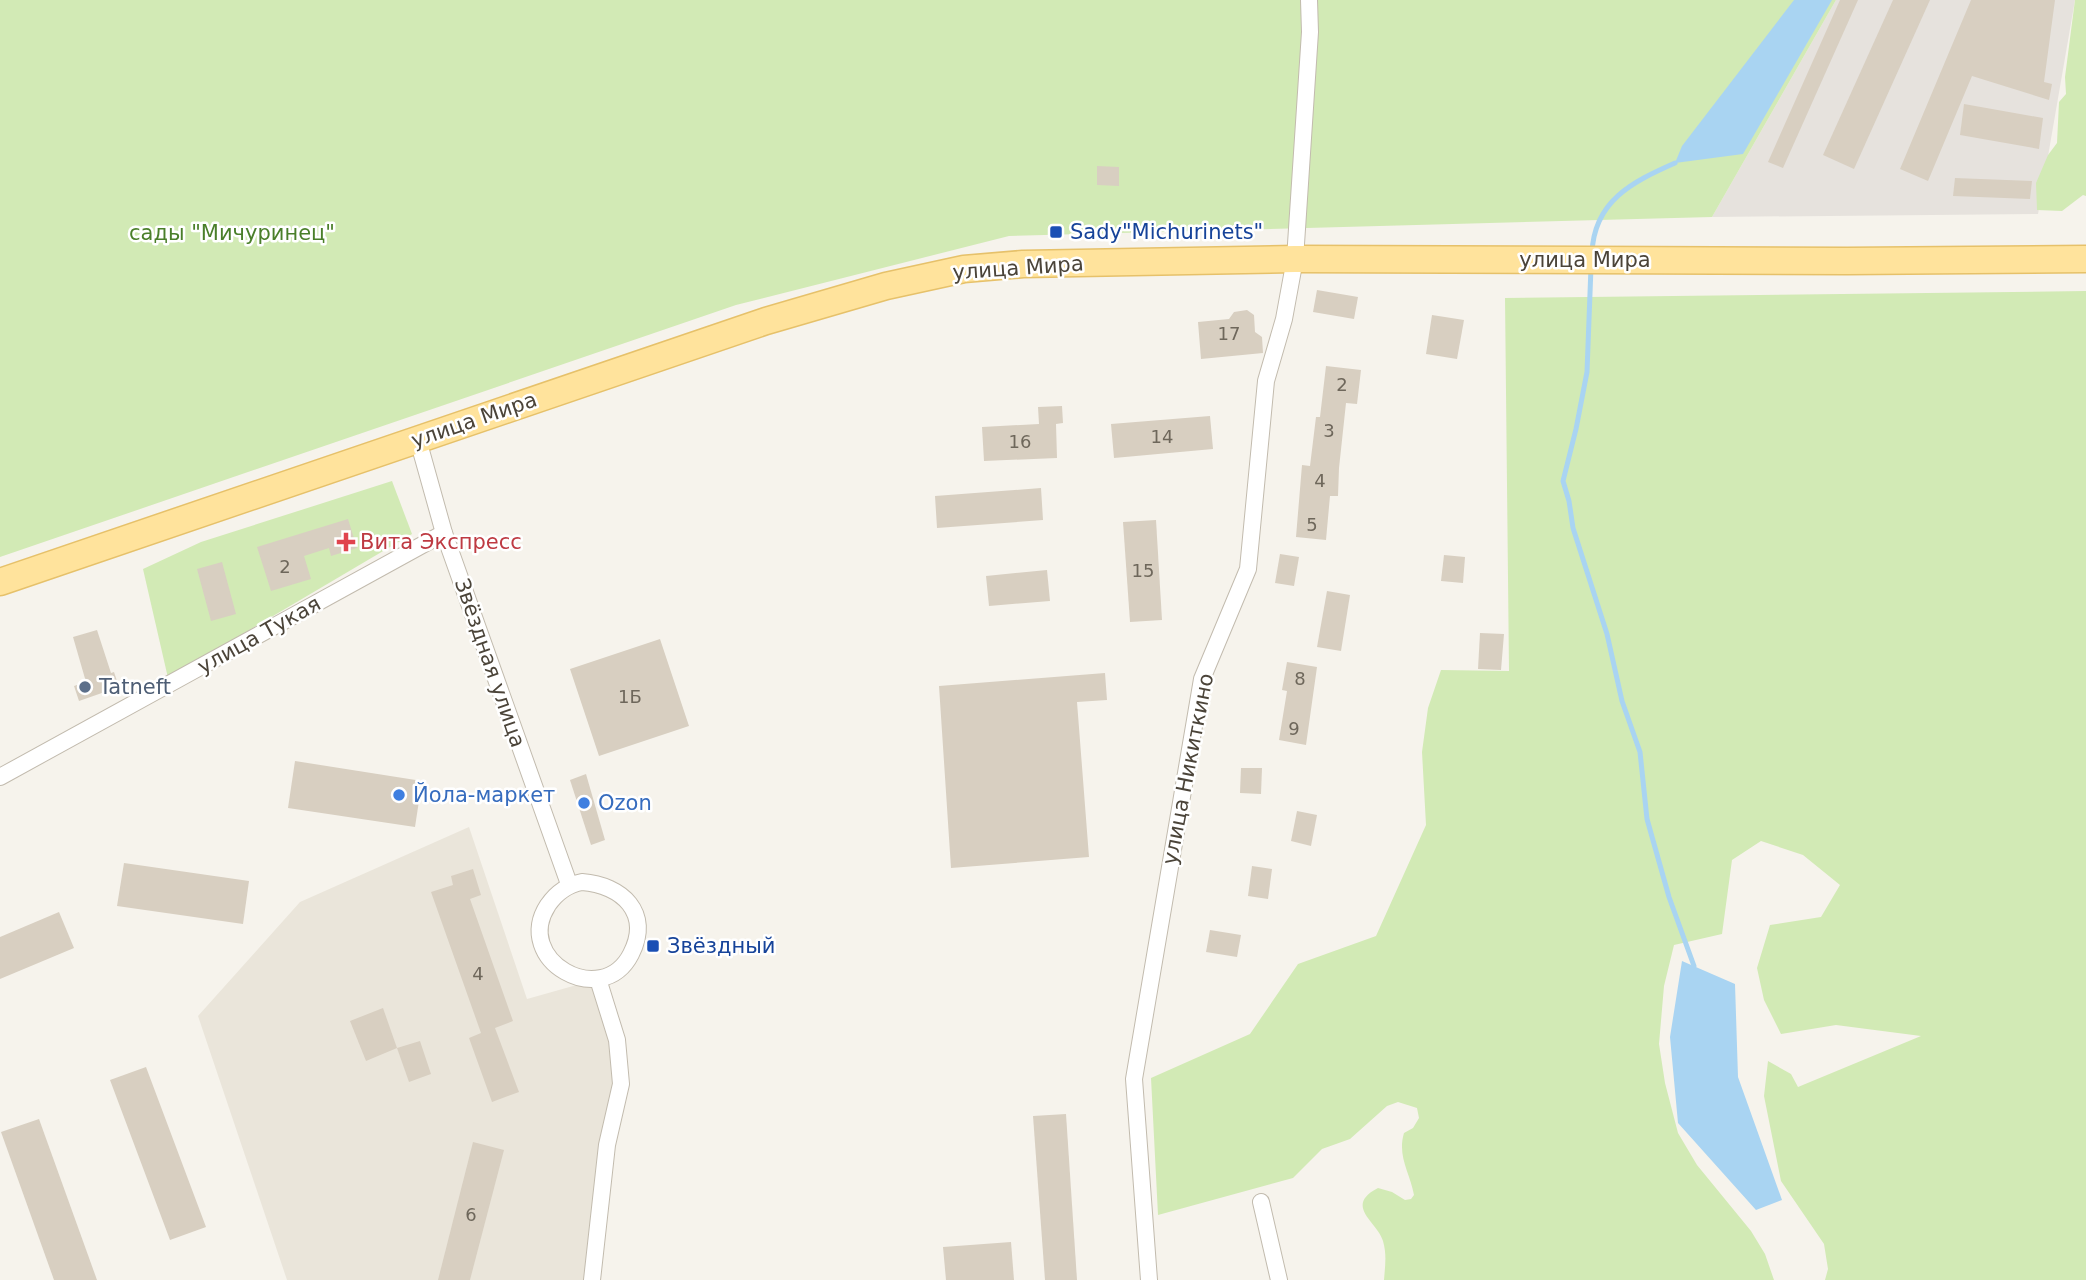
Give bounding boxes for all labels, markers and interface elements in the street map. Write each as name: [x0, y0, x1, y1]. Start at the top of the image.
place label: Sady"Michurinets": [1070, 220, 1263, 244]
park label: сады "Мичуринец": [129, 221, 335, 245]
marker: Sady"Michurinets": [1048, 224, 1064, 240]
street label: улица Мира: [1519, 248, 1651, 272]
street label: улица Мира: [952, 251, 1084, 285]
house number: 17: [1218, 323, 1240, 344]
house number: 2: [1336, 374, 1348, 395]
street label: улица Мира: [408, 387, 540, 453]
house number: 3: [1323, 420, 1335, 441]
house number: 14: [1151, 426, 1173, 447]
house number: 16: [1009, 431, 1031, 452]
house number: 4: [1314, 470, 1326, 491]
house number: 5: [1306, 514, 1318, 535]
place label: Вита Экспресс: [360, 530, 522, 554]
marker: Вита Экспресс: [338, 534, 354, 550]
house number: 2: [279, 556, 291, 577]
house number: 15: [1132, 560, 1154, 581]
street label: Звёздная улица: [450, 575, 530, 751]
street label: улица Тукая: [193, 591, 325, 679]
house number: 8: [1294, 668, 1306, 689]
street label: улица Никиткино: [1158, 671, 1218, 867]
place label: Tatneft: [98, 675, 171, 699]
marker: Tatneft: [77, 679, 93, 695]
house number: 1Б: [618, 686, 642, 707]
house number: 9: [1288, 718, 1300, 739]
place label: Йола-маркет: [413, 782, 555, 807]
marker: Йола-маркет: [391, 787, 407, 803]
place label: Ozon: [598, 791, 652, 815]
marker: Ozon: [576, 795, 592, 811]
place label: Звёздный: [667, 934, 775, 958]
marker: Звёздный: [645, 938, 661, 954]
house number: 4: [472, 963, 484, 984]
house number: 6: [465, 1204, 477, 1225]

